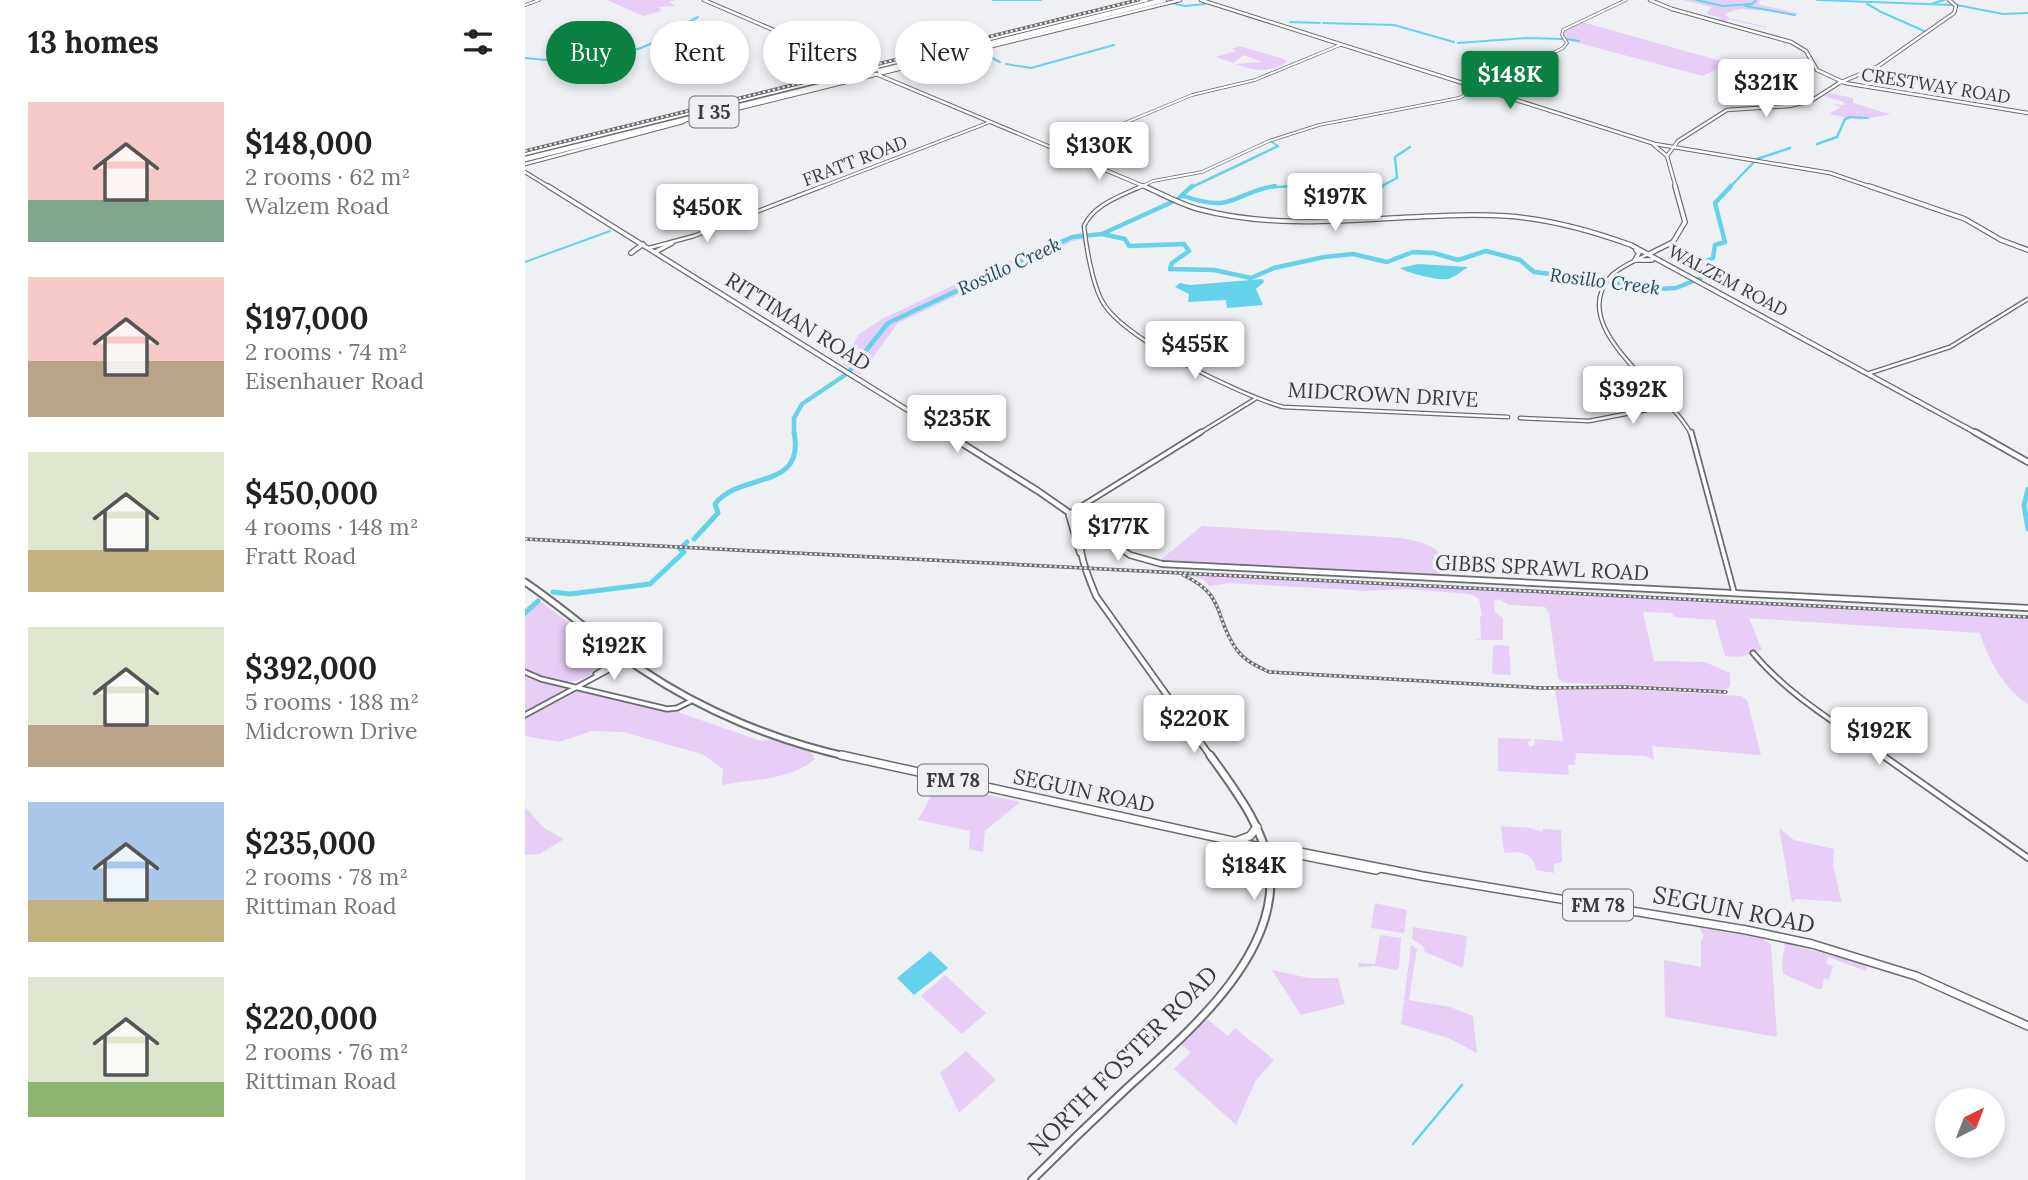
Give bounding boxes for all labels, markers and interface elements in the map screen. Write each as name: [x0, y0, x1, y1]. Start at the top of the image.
chip: Buy: [546, 21, 636, 84]
chip: Rent: [650, 21, 749, 84]
chip: Filters: [763, 21, 881, 84]
chip: New: [895, 21, 993, 84]
text: 13 homes: [28, 23, 159, 61]
icon: filters: [459, 23, 497, 61]
pin: $148K: [1461, 52, 1559, 111]
text: $148K: [1478, 59, 1542, 88]
pin: $321K: [1717, 60, 1815, 119]
street label: CRESTWAY ROAD: [1860, 62, 2012, 109]
text: $321K: [1734, 67, 1798, 96]
road number: I 35: [689, 96, 739, 128]
pin: $130K: [1050, 122, 1148, 182]
text: $148,000: [245, 124, 373, 162]
icon: home: [84, 130, 168, 214]
street label: FRATT ROAD: [799, 130, 911, 191]
text: $130K: [1066, 130, 1132, 159]
text: 2 rooms · 62 m²: [245, 162, 410, 191]
pin: $197K: [1286, 174, 1384, 233]
text: $197K: [1303, 181, 1367, 210]
pin: $450K: [658, 184, 756, 244]
text: Walzem Road: [245, 191, 389, 220]
text: $450K: [672, 192, 742, 221]
water label: Rosillo Creek: [954, 232, 1065, 300]
street label: WALZEM ROAD: [1664, 239, 1792, 322]
water label: Rosillo Creek: [1548, 262, 1662, 300]
street label: RITTIMAN ROAD: [721, 266, 876, 377]
text: $197,000: [245, 299, 369, 337]
icon: home: [84, 305, 168, 389]
pin: $455K: [1146, 322, 1244, 381]
text: $455K: [1161, 329, 1229, 358]
text: 2 rooms · 74 m²: [245, 337, 407, 366]
text: Eisenhauer Road: [245, 366, 424, 395]
pin: $392K: [1584, 366, 1682, 426]
text: $392K: [1599, 374, 1667, 403]
street label: MIDCROWN DRIVE: [1287, 376, 1479, 413]
pin: $235K: [908, 396, 1006, 455]
text: $235K: [923, 403, 991, 432]
text: $450,000: [245, 474, 378, 512]
icon: home: [84, 480, 168, 564]
pin: $177K: [1069, 504, 1167, 563]
text: $177K: [1087, 511, 1149, 540]
text: 4 rooms · 148 m²: [245, 512, 419, 541]
text: Fratt Road: [245, 541, 356, 570]
street label: GIBBS SPRAWL ROAD: [1434, 548, 1650, 587]
pin: $192K: [565, 622, 663, 682]
text: $192K: [582, 630, 646, 659]
text: $392,000: [245, 649, 377, 687]
icon: home: [84, 655, 168, 739]
text: 5 rooms · 188 m²: [245, 687, 419, 716]
pin: $220K: [1145, 696, 1243, 755]
text: $220K: [1159, 703, 1229, 732]
pin: $192K: [1830, 708, 1928, 767]
text: $192K: [1847, 715, 1911, 744]
text: Midcrown Drive: [245, 716, 418, 745]
street label: SEGUIN ROAD: [1011, 762, 1157, 819]
road number: FM 78: [918, 764, 988, 796]
text: $235,000: [245, 824, 376, 862]
icon: home: [84, 830, 168, 914]
pin: $184K: [1205, 842, 1303, 902]
text: $184K: [1222, 850, 1286, 879]
text: 2 rooms · 78 m²: [245, 862, 408, 891]
street label: SEGUIN ROAD: [1651, 879, 1818, 940]
road number: FM 78: [1563, 890, 1633, 920]
text: Rittiman Road: [245, 891, 397, 920]
street label: NORTH FOSTER ROAD: [1021, 959, 1224, 1162]
text: $220,000: [245, 999, 377, 1037]
icon: home: [84, 1005, 168, 1089]
text: 2 rooms · 76 m²: [245, 1037, 409, 1066]
text: Rittiman Road: [245, 1066, 397, 1095]
north arrow: [1935, 1088, 2005, 1158]
map controls: [1935, 1088, 2005, 1158]

